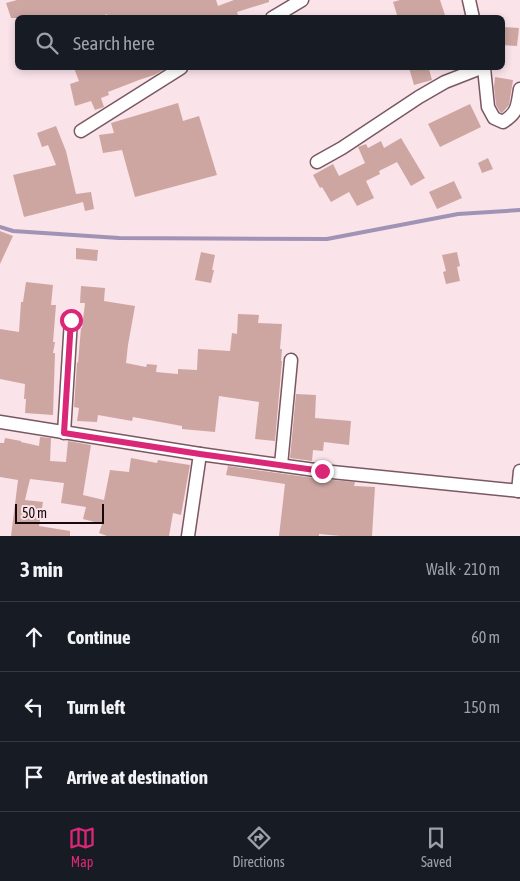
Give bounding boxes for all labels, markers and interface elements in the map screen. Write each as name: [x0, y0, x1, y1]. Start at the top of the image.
search box: [15, 15, 505, 70]
icon: search: [33, 29, 61, 57]
text: Search here: [73, 32, 155, 54]
route start: [60, 309, 83, 332]
route end: [311, 460, 334, 483]
scale bar: [15, 501, 104, 524]
text: 50 m: [22, 505, 47, 521]
text: 3 min: [20, 557, 63, 581]
text: Walk · 210 m: [426, 560, 500, 578]
icon: ahead: [20, 623, 48, 651]
text: Continue: [67, 626, 131, 648]
text: 60 m: [471, 628, 500, 646]
icon: left: [20, 693, 48, 721]
text: Turn left: [67, 696, 125, 718]
text: 150 m: [464, 698, 500, 716]
icon: arrive: [20, 763, 48, 791]
text: Arrive at destination: [67, 766, 208, 788]
tab: Map: [68, 824, 96, 870]
tab: Directions: [232, 824, 285, 870]
tab: Saved: [421, 824, 452, 870]

